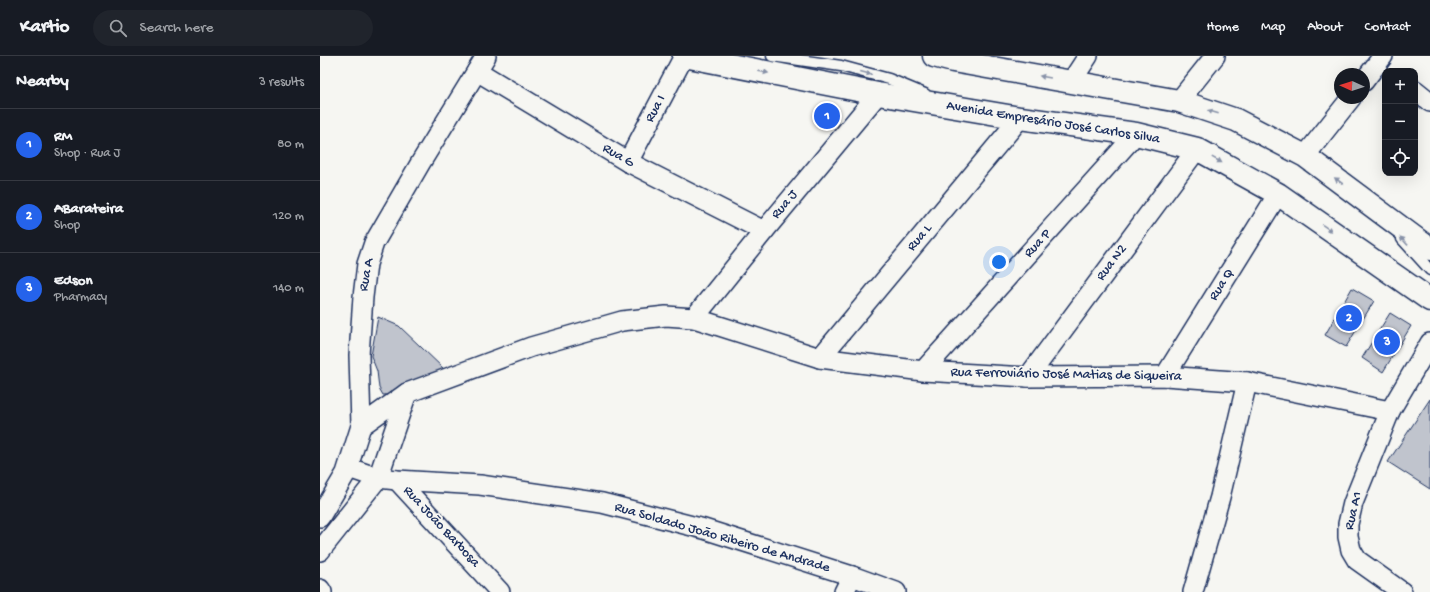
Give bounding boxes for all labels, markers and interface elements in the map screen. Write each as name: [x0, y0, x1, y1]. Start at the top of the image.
search box: [93, 10, 373, 46]
text: Kartio: [20, 16, 69, 39]
icon: search: [107, 17, 129, 39]
text: Search here: [139, 19, 213, 37]
text: Home: [1207, 19, 1239, 36]
text: Map: [1261, 19, 1285, 36]
text: About: [1307, 19, 1343, 36]
text: Contact: [1365, 19, 1410, 36]
north arrow: [1334, 68, 1370, 104]
map controls: [1382, 68, 1418, 176]
button: +: [1382, 68, 1418, 104]
one-way arrow: [757, 69, 769, 75]
one-way arrow: [860, 70, 872, 76]
text: Nearby: [16, 72, 69, 92]
one-way arrow: [1039, 74, 1051, 80]
text: 3 results: [259, 75, 304, 90]
street label: Rua I: [642, 92, 670, 126]
street label: Avenida Empresário José Carlos Silva: [945, 98, 1162, 148]
pin: 1: [814, 101, 840, 131]
button: −: [1382, 104, 1418, 140]
one-way arrow: [1207, 109, 1219, 115]
text: RM: [54, 128, 72, 146]
text: 1: [26, 137, 32, 152]
text: 80 m: [277, 137, 304, 152]
street label: Rua G: [599, 140, 638, 172]
button: locate: [1382, 140, 1418, 176]
text: Shop · Rua J: [54, 146, 121, 161]
one-way arrow: [1211, 157, 1222, 163]
one-way arrow: [1333, 177, 1344, 186]
street label: Rua J: [768, 187, 802, 223]
text: ABarateira: [54, 200, 123, 218]
text: 2: [26, 209, 32, 224]
text: 120 m: [273, 209, 304, 224]
text: Shop: [54, 218, 80, 233]
street label: Rua L: [904, 220, 937, 255]
one-way arrow: [1322, 224, 1332, 232]
street label: Rua P: [1021, 226, 1055, 262]
one-way arrow: [1399, 236, 1408, 246]
street label: Rua N2: [1093, 241, 1131, 284]
your location: [989, 252, 1009, 272]
street label: Rua A: [356, 256, 378, 293]
street label: Rua Q: [1206, 266, 1238, 304]
text: Edson: [54, 272, 93, 290]
text: 3: [26, 281, 32, 296]
text: 140 m: [273, 281, 304, 296]
text: Pharmacy: [54, 290, 107, 305]
pin: 2: [1336, 303, 1362, 333]
pin: 3: [1374, 327, 1400, 357]
street label: Rua Ferroviário José Matias de Siqueira: [950, 364, 1183, 386]
street label: Rua João Barbosa: [399, 483, 484, 572]
street label: Rua A1: [1341, 490, 1367, 532]
street label: Rua Soldado João Ribeiro de Andrade: [612, 499, 832, 577]

